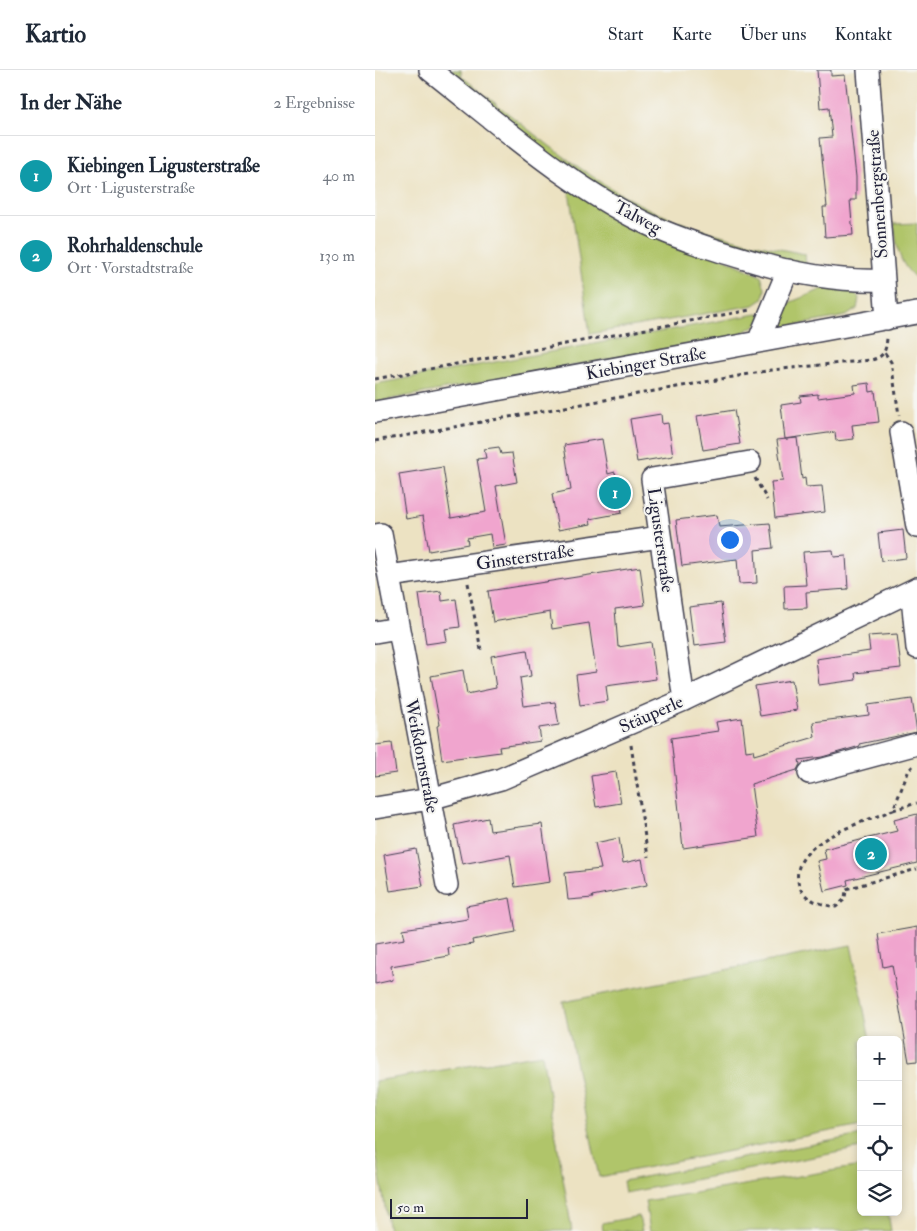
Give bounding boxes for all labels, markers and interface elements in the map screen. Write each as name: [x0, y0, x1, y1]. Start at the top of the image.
text: Kartio: [25, 19, 86, 50]
text: Start: [608, 23, 644, 46]
text: Karte: [672, 23, 712, 46]
text: Über uns: [740, 23, 806, 46]
text: Kontakt: [834, 23, 892, 46]
text: In der Nähe: [20, 89, 122, 116]
text: 2 Ergebnisse: [274, 93, 355, 113]
street label: Sonnenbergstraße: [861, 128, 893, 259]
text: Kiebingen Ligusterstraße: [67, 154, 260, 178]
text: 1: [33, 166, 39, 186]
text: 40 m: [322, 166, 355, 186]
text: Ort · Ligusterstraße: [67, 178, 195, 198]
street label: Talweg: [610, 195, 667, 240]
text: Rohrhaldenschule: [67, 234, 203, 258]
text: 2: [32, 246, 40, 266]
text: 130 m: [319, 246, 355, 266]
text: Ort · Vorstadtstraße: [67, 258, 193, 278]
street label: Kiebinger Straße: [584, 342, 708, 385]
pin: 1: [599, 474, 631, 512]
street label: Ligusterstraße: [642, 486, 679, 594]
your location: [717, 527, 743, 553]
street label: Ginsterstraße: [475, 539, 576, 576]
street label: Stäuperle: [616, 690, 687, 739]
street label: Weißdornstraße: [399, 696, 444, 815]
pin: 2: [855, 835, 887, 873]
map controls: [857, 1036, 902, 1216]
button: +: [857, 1036, 902, 1081]
button: −: [857, 1081, 902, 1126]
button: locate: [857, 1126, 902, 1171]
button: layers: [857, 1171, 902, 1216]
scale bar: [390, 1196, 527, 1219]
text: 50 m: [397, 1199, 424, 1216]

